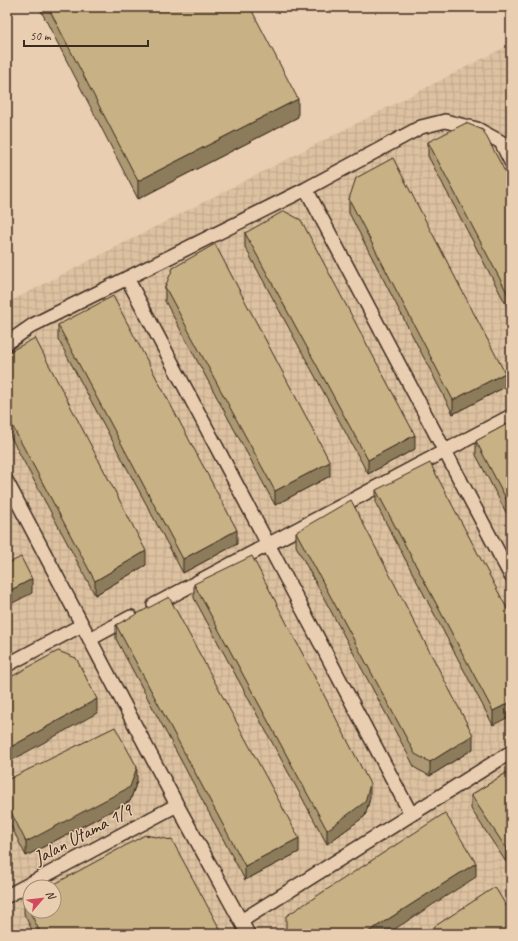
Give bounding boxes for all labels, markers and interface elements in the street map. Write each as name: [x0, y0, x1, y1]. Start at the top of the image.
scale bar: [24, 22, 148, 48]
text: 50 m: [30, 28, 52, 44]
street label: Jalan Utama 1/9: [29, 797, 138, 870]
north arrow: [22, 879, 62, 919]
text: N: [43, 888, 60, 903]

